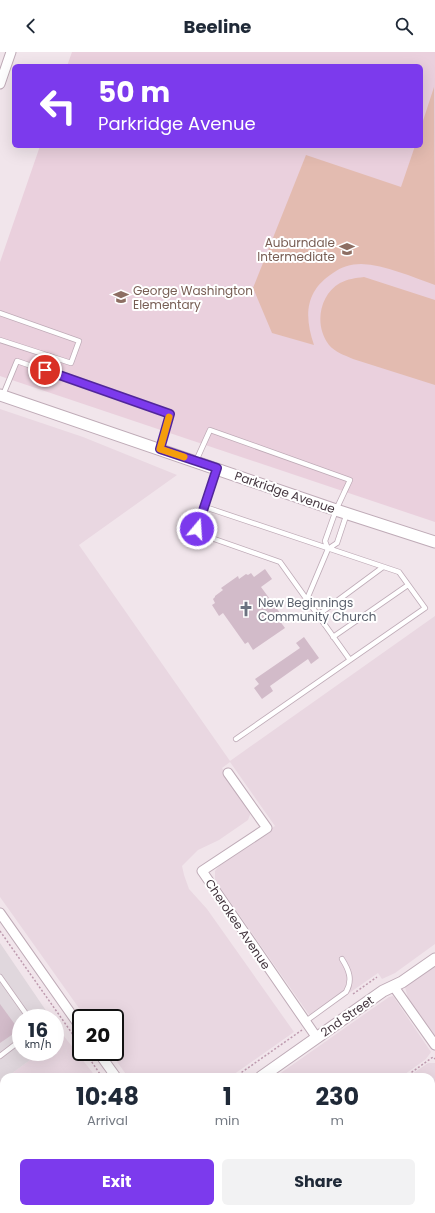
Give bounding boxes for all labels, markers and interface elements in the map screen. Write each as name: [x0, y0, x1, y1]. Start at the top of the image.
text: Beeline: [184, 14, 251, 39]
icon: back: [20, 15, 42, 37]
icon: search: [393, 15, 415, 37]
text: 50 m: [98, 73, 170, 112]
icon: left: [32, 80, 84, 132]
text: Parkridge Avenue: [98, 111, 256, 136]
place label: Auburndale Intermediate: [257, 234, 335, 265]
school or university icon: Auburndale Intermediate: [338, 240, 356, 258]
place label: George Washington Elementary: [133, 282, 253, 313]
school or university icon: George Washington Elementary: [112, 288, 130, 306]
pin: [28, 353, 62, 387]
icon: arrive: [34, 359, 56, 381]
street label: Parkridge Avenue: [233, 467, 337, 517]
position arrow: [176, 508, 218, 550]
place label: New Beginnings Community Church: [258, 594, 376, 625]
church icon: New Beginnings Community Church: [237, 600, 255, 618]
street label: Cherokee Avenue: [201, 875, 275, 973]
street label: 2nd Street: [317, 992, 377, 1040]
speed limit sign: 20: [72, 1009, 124, 1061]
text: 16: [28, 1016, 48, 1044]
text: km/h: [25, 1037, 51, 1052]
text: 10:48: [76, 1080, 139, 1113]
text: 1: [223, 1080, 232, 1113]
text: 230: [315, 1080, 359, 1113]
text: Arrival: [87, 1111, 128, 1130]
text: min: [215, 1111, 240, 1130]
text: m: [331, 1111, 344, 1130]
button: Exit: [20, 1159, 214, 1205]
button: Share: [222, 1159, 415, 1205]

